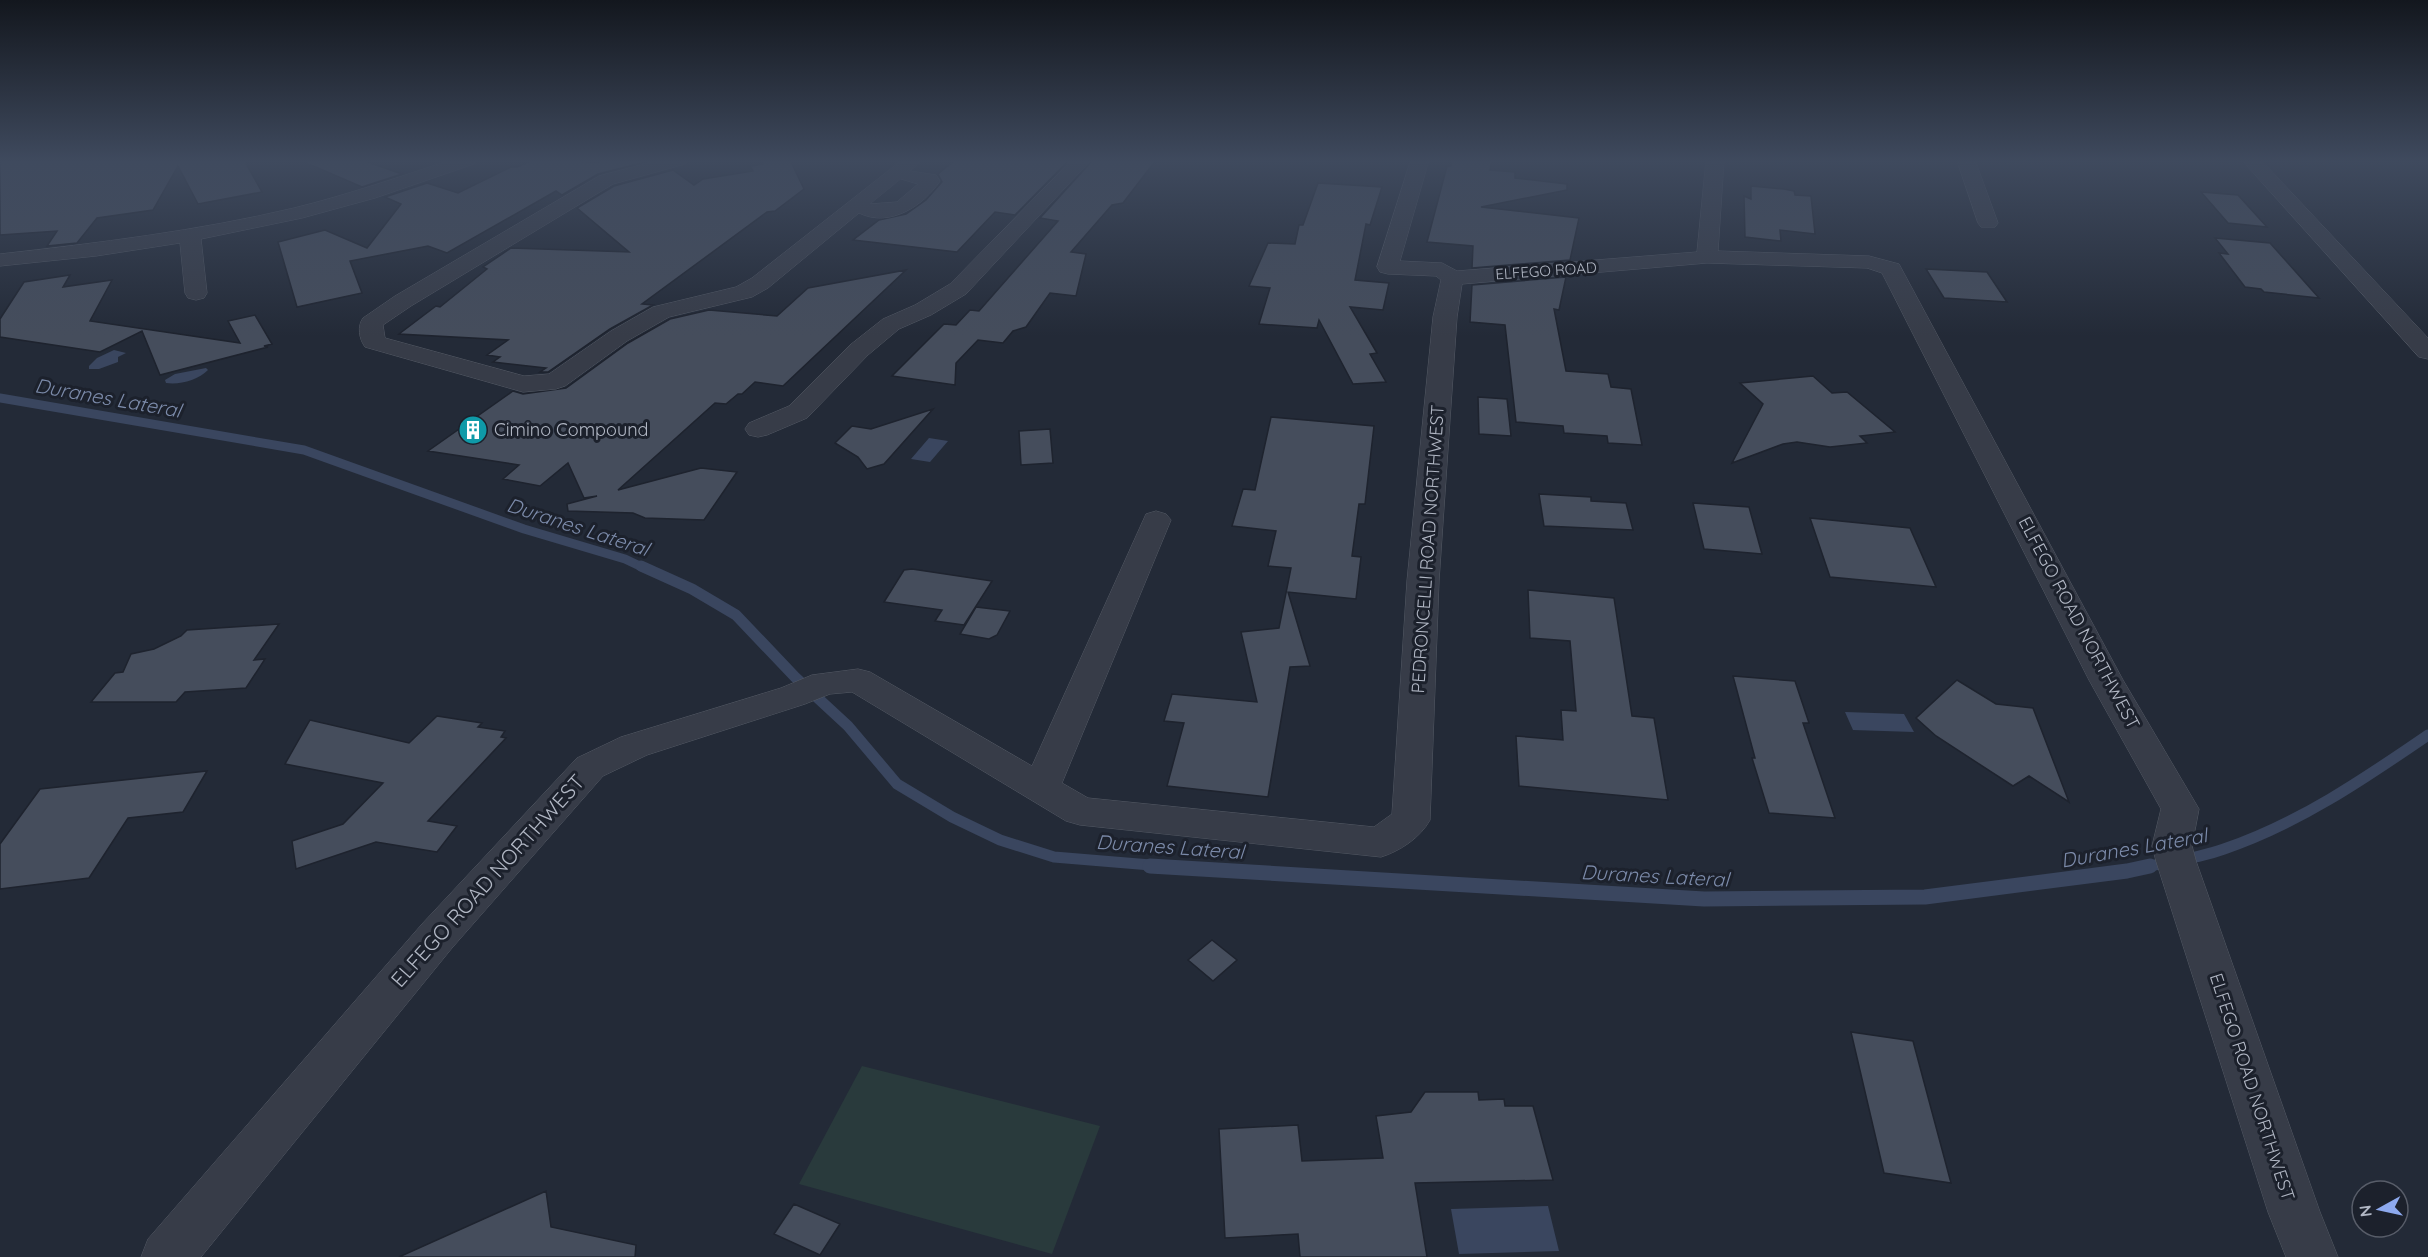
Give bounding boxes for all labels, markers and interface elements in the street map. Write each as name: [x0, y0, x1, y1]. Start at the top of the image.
street label: ELFEGO ROAD: [1495, 257, 1597, 284]
water label: Duranes Lateral: [33, 372, 185, 423]
street label: PEDRONCELLI ROAD NORTHWEST: [1406, 404, 1449, 694]
building icon: Cimino Compound: [457, 414, 489, 446]
place label: Cimino Compound: [494, 418, 648, 441]
water label: Duranes Lateral: [504, 492, 655, 562]
street label: ELFEGO ROAD NORTHWEST: [2014, 512, 2145, 733]
street label: ELFEGO ROAD NORTHWEST: [385, 769, 590, 992]
water label: Duranes Lateral: [2059, 822, 2211, 873]
water label: Duranes Lateral: [1095, 829, 1247, 864]
water label: Duranes Lateral: [1580, 859, 1732, 892]
street label: ELFEGO ROAD NORTHWEST: [2205, 970, 2300, 1204]
north arrow: [2350, 1179, 2410, 1239]
text: N: [2354, 1204, 2376, 1218]

